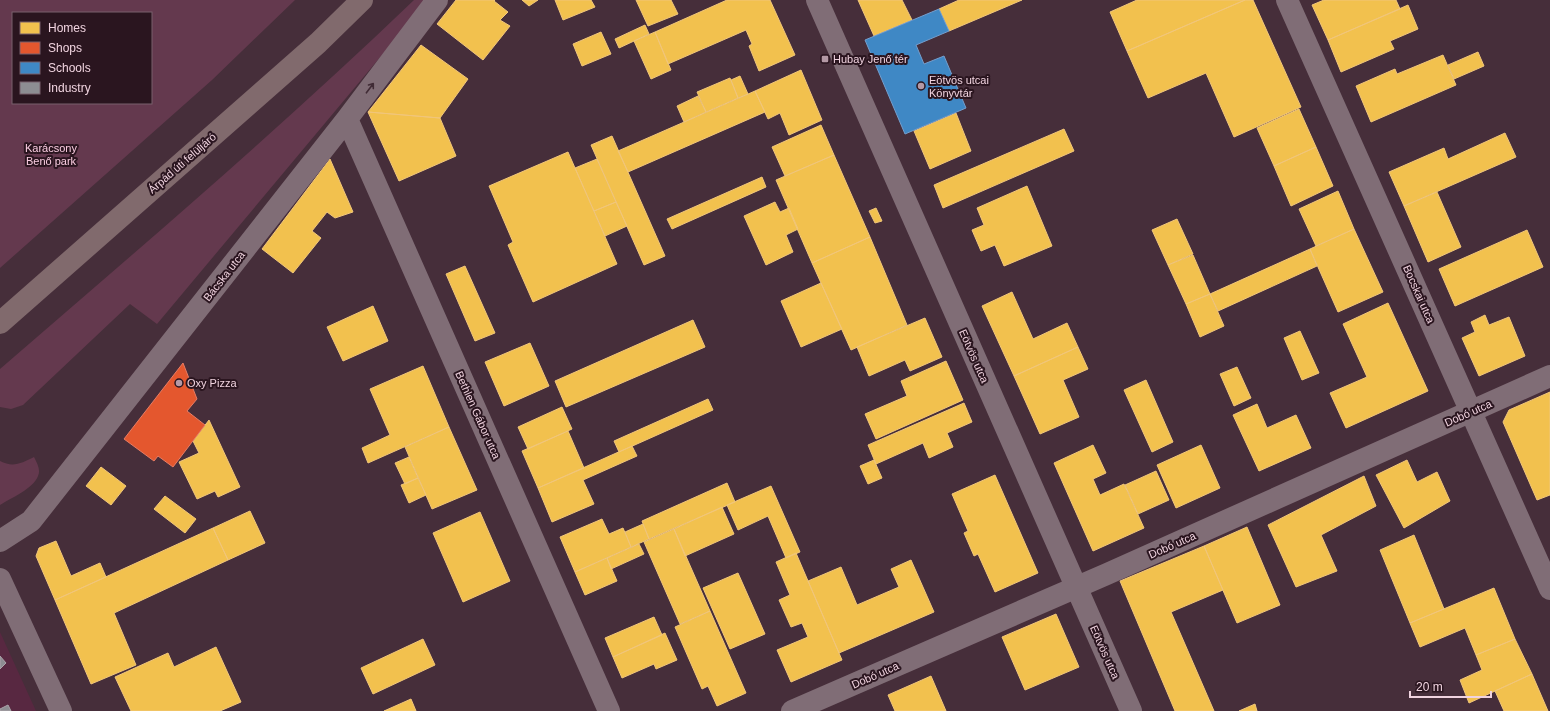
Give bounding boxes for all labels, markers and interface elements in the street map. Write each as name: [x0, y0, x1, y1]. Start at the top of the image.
legend: [12, 12, 152, 104]
text: Homes: [48, 21, 86, 35]
text: Shops: [48, 41, 82, 55]
place label: Hubay Jenő tér: [833, 53, 908, 65]
marker: Hubay Jenő tér: [820, 54, 830, 64]
text: Schools: [48, 61, 91, 75]
place label: Eötvös utcai Könyvtár: [929, 74, 989, 99]
text: Industry: [48, 81, 91, 95]
marker: Eötvös utcai Könyvtár: [916, 81, 926, 91]
one-way arrow: [366, 83, 374, 94]
street label: Árpád úti felüljáró: [146, 130, 218, 196]
park label: Karácsony Benő park: [25, 142, 77, 167]
street label: Bácska utca: [201, 248, 248, 303]
street label: Bocskai utca: [1401, 263, 1438, 326]
street label: Eötvös utca: [957, 327, 992, 385]
street label: Bethlen Gábor utca: [453, 369, 503, 462]
place label: Oxy Pizza: [187, 377, 237, 389]
marker: Oxy Pizza: [174, 378, 184, 388]
street label: Dobó utca: [1443, 397, 1494, 429]
street label: Dobó utca: [1147, 529, 1198, 561]
street label: Eötvös utca: [1088, 623, 1123, 681]
street label: Dobó utca: [850, 659, 901, 691]
scale bar: [1410, 673, 1491, 699]
text: 20 m: [1416, 680, 1443, 694]

